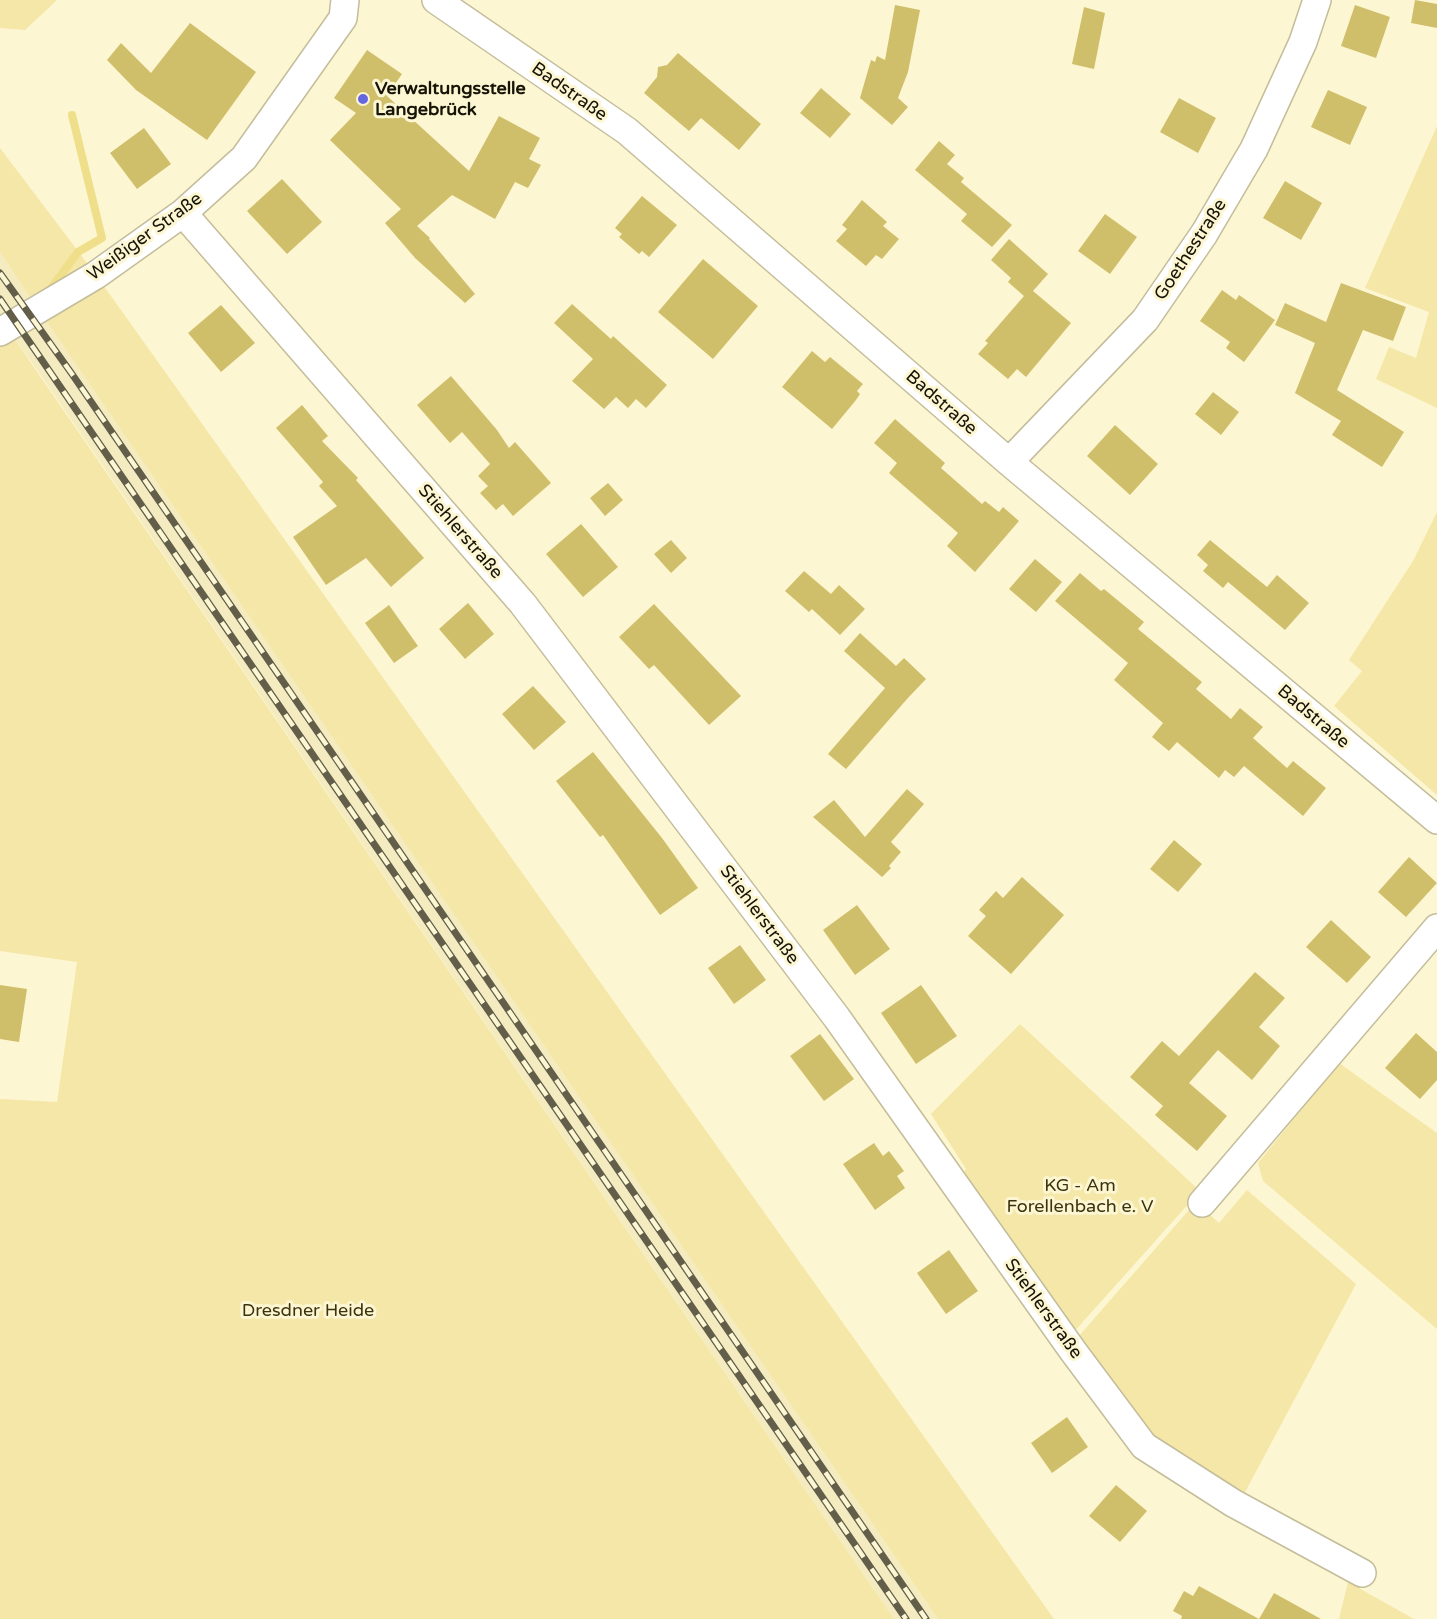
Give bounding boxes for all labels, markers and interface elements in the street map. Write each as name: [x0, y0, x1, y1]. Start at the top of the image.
street label: Badstraße: [527, 58, 611, 126]
place label: Verwaltungsstelle Langebrück: [375, 78, 526, 121]
marker: Verwaltungsstelle Langebrück: [356, 92, 370, 106]
street label: Weißiger Straße: [84, 188, 206, 286]
street label: Goethestraße: [1150, 195, 1232, 305]
street label: Badstraße: [901, 366, 981, 440]
street label: Stiehlerstraße: [413, 480, 507, 584]
street label: Badstraße: [1273, 681, 1353, 753]
street label: Stiehlerstraße: [715, 861, 803, 969]
park label: KG - Am Forellenbach e. V: [1007, 1175, 1153, 1218]
street label: Stiehlerstraße: [999, 1255, 1087, 1363]
park label: Dresdner Heide: [242, 1300, 374, 1322]

